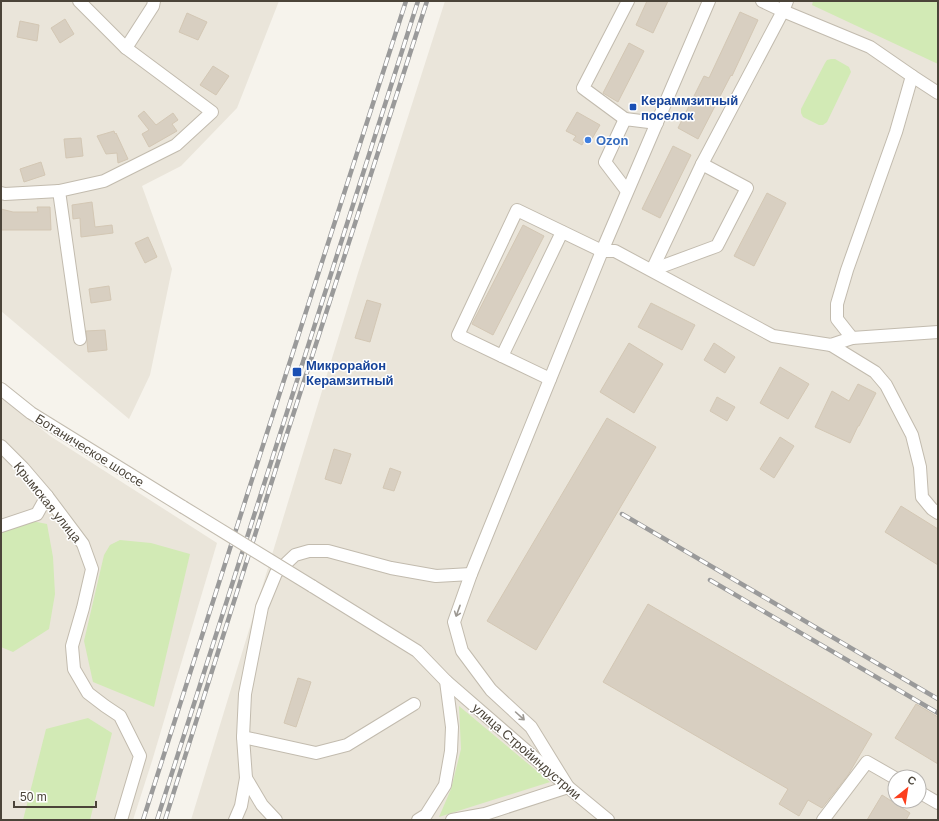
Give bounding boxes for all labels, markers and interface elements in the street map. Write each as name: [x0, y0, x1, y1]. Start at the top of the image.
place label: Кераммзитный поселок: [641, 93, 738, 123]
marker: Кераммзитный поселок: [628, 102, 638, 112]
place label: Ozon: [596, 133, 629, 148]
marker: Ozon: [583, 135, 593, 145]
place label: Микрорайон Керамзитный: [306, 358, 394, 388]
marker: Микрорайон Керамзитный: [291, 366, 303, 378]
street label: Ботаническое шоссе: [33, 411, 147, 490]
street label: Крымская улица: [11, 459, 85, 546]
one-way arrow: [453, 604, 461, 616]
street label: улица Стройиндустрии: [469, 700, 584, 803]
one-way arrow: [515, 712, 525, 721]
north arrow: [887, 769, 927, 809]
text: С: [906, 773, 918, 788]
scale bar: [14, 783, 96, 809]
text: 50 m: [20, 790, 47, 804]

